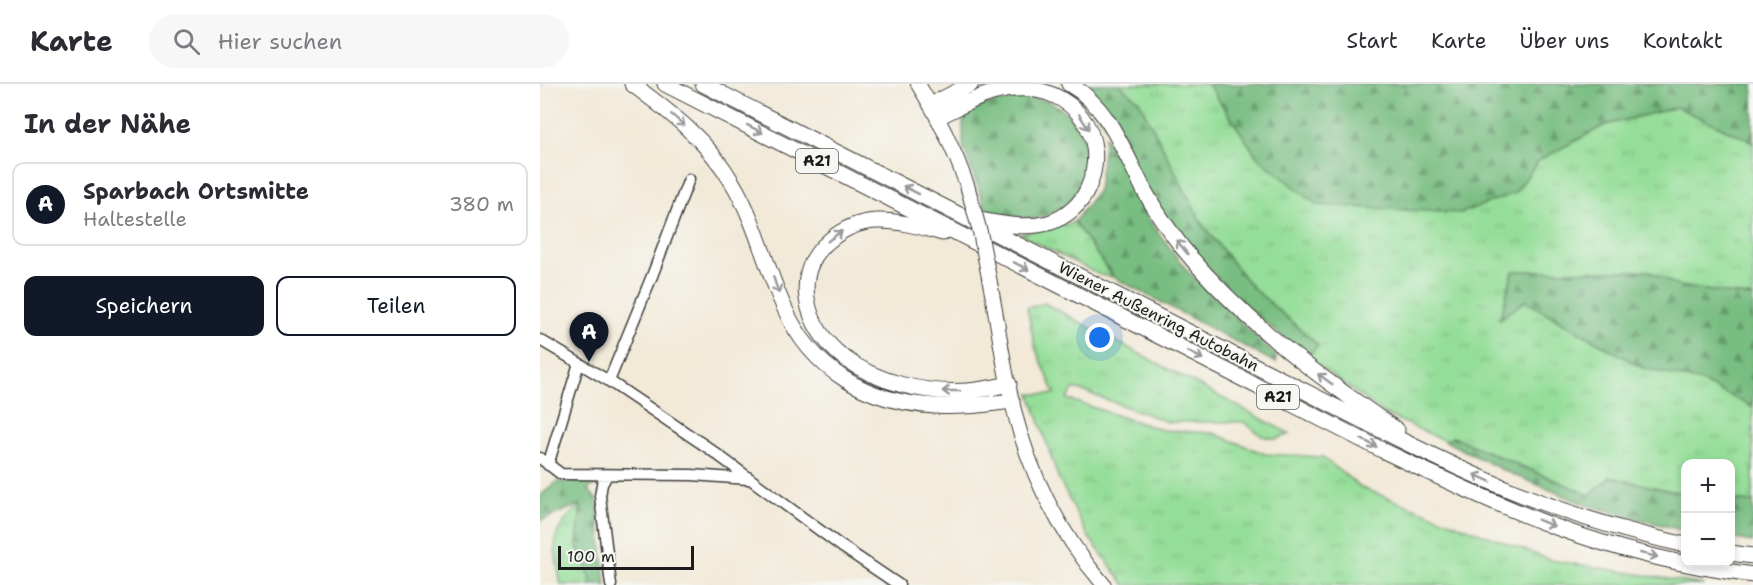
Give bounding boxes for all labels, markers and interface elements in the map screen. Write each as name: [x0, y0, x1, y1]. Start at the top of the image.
search box: [149, 14, 569, 68]
text: Karte: [30, 22, 113, 60]
icon: search: [170, 25, 203, 58]
text: Hier suchen: [218, 27, 342, 56]
text: Start: [1347, 27, 1398, 55]
text: Karte: [1431, 27, 1487, 55]
text: Über uns: [1520, 27, 1610, 55]
text: Kontakt: [1643, 27, 1723, 55]
text: In der Nähe: [24, 106, 191, 141]
one-way arrow: [670, 113, 685, 127]
one-way arrow: [1078, 113, 1090, 130]
one-way arrow: [745, 124, 763, 135]
road number: A21: [796, 149, 838, 173]
text: Sparbach Ortsmitte: [83, 177, 309, 206]
one-way arrow: [902, 184, 920, 195]
text: A: [38, 191, 53, 217]
text: 380 m: [449, 191, 514, 217]
text: Haltestelle: [83, 206, 187, 232]
one-way arrow: [827, 230, 843, 242]
one-way arrow: [1176, 239, 1189, 255]
street label: Wiener Außenring Autobahn: [1055, 257, 1263, 376]
one-way arrow: [1012, 260, 1029, 272]
one-way arrow: [771, 275, 782, 294]
button: Speichern: [24, 276, 264, 336]
button: Teilen: [276, 276, 516, 336]
pin: A: [569, 312, 608, 362]
your location: [1085, 323, 1114, 352]
one-way arrow: [1185, 349, 1203, 361]
one-way arrow: [1317, 373, 1333, 386]
one-way arrow: [941, 385, 961, 397]
road number: A21: [1257, 385, 1299, 409]
one-way arrow: [1359, 438, 1377, 450]
map controls: [1681, 459, 1735, 567]
button: +: [1681, 459, 1735, 513]
one-way arrow: [1473, 472, 1491, 483]
button: −: [1681, 513, 1735, 567]
one-way arrow: [1537, 518, 1555, 529]
scale bar: [558, 543, 694, 570]
text: 100 m: [567, 546, 615, 567]
one-way arrow: [1639, 549, 1658, 561]

